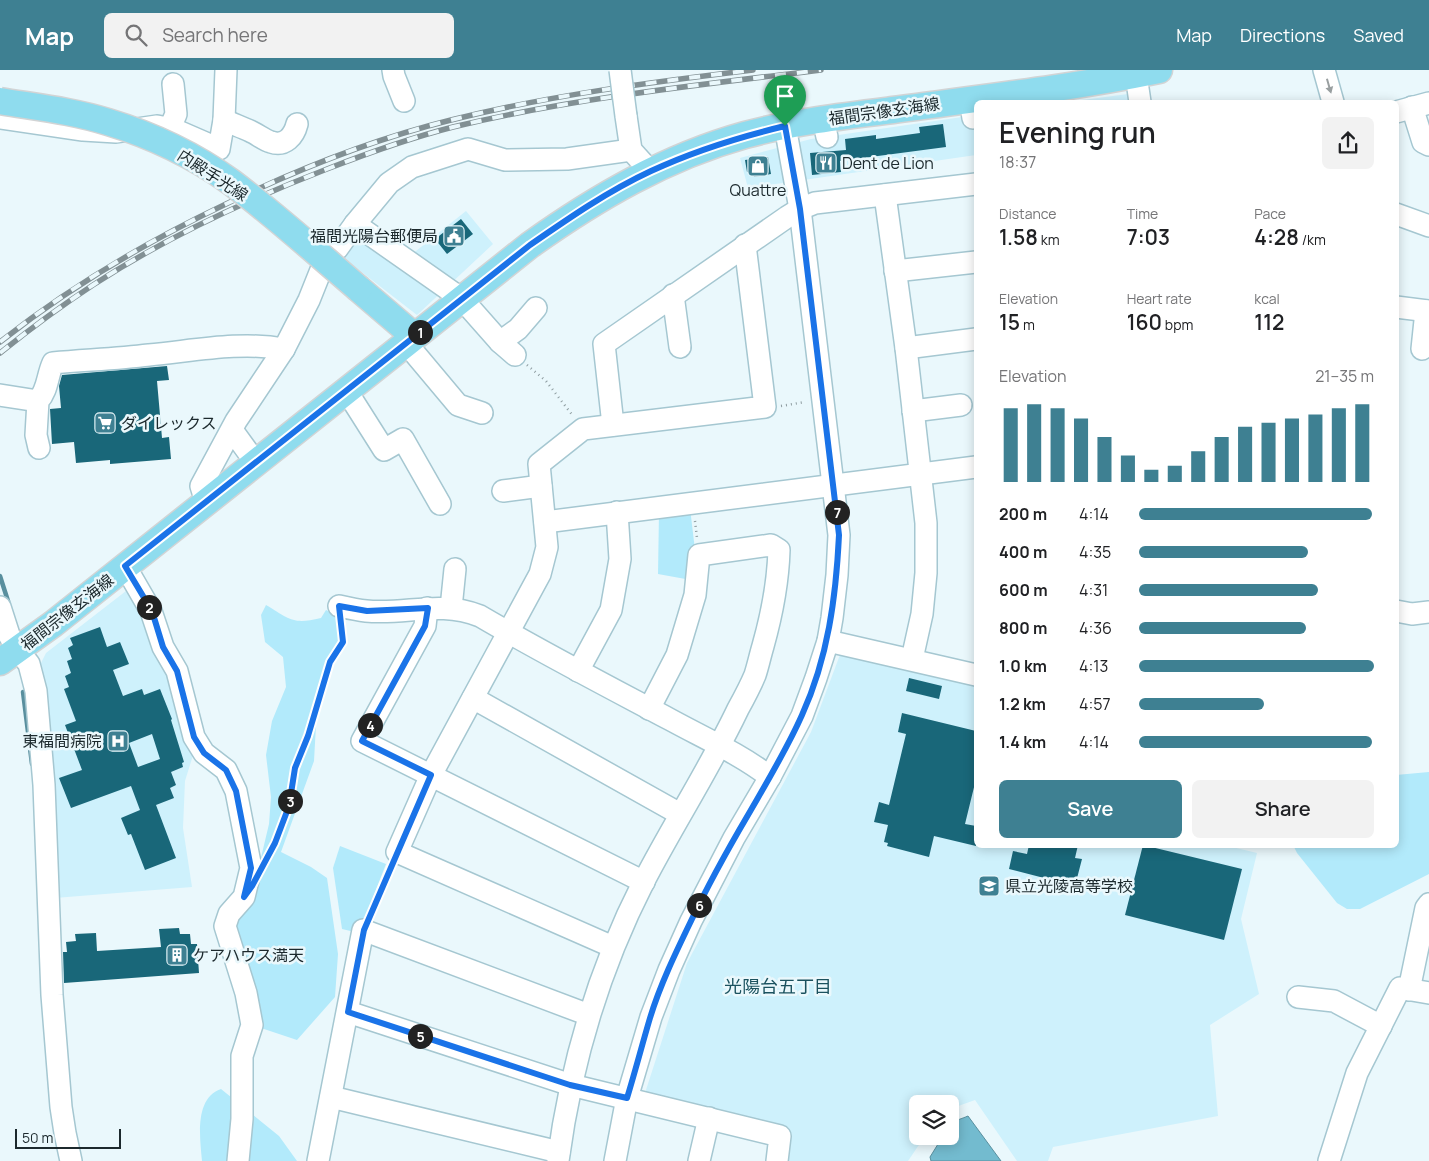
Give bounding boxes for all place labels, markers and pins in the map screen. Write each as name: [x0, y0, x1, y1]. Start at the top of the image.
pin: [764, 75, 806, 126]
restaurant icon: Dent de Lion: [814, 151, 838, 175]
place label: Dent de Lion: [842, 152, 934, 174]
shop icon: Quattre: [746, 154, 770, 178]
place label: Quattre: [730, 179, 786, 201]
public building icon: 福間光陽台郵便局: [442, 224, 466, 248]
place label: 福間光陽台郵便局: [310, 225, 438, 247]
pin: 1: [408, 320, 432, 344]
supermarket icon: ダイレックス: [93, 411, 117, 435]
place label: ダイレックス: [121, 412, 217, 434]
pin: 7: [824, 500, 850, 524]
pin: 2: [136, 594, 162, 620]
pin: 4: [358, 712, 382, 738]
hospital icon: 東福間病院: [106, 729, 130, 753]
place label: 東福間病院: [22, 730, 102, 752]
pin: 3: [278, 788, 302, 814]
school or university icon: 県立光陵高等学校: [977, 874, 1001, 898]
place label: 県立光陵高等学校: [1005, 875, 1133, 897]
pin: 6: [686, 892, 712, 918]
building icon: ケアハウス満天: [165, 943, 189, 967]
place label: ケアハウス満天: [193, 944, 304, 966]
pin: 5: [408, 1024, 432, 1048]

